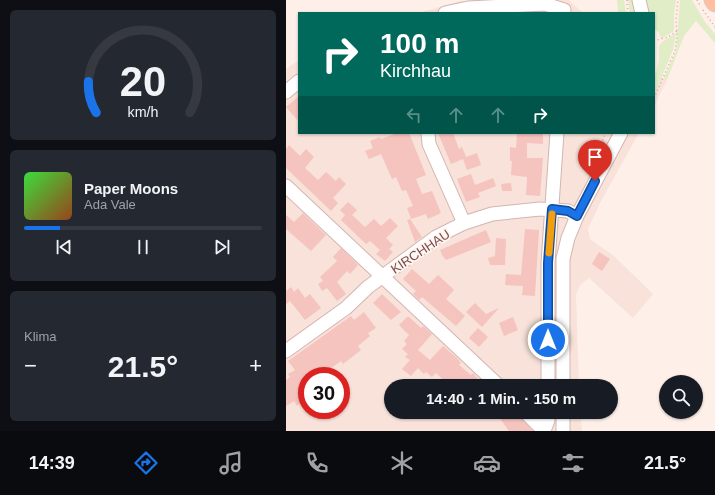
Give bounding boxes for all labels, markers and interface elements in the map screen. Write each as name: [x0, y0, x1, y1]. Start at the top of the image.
icon: right: [314, 28, 366, 80]
text: 100 m: [380, 28, 459, 59]
text: 20: [120, 58, 166, 105]
text: Kirchhau: [380, 61, 451, 81]
text: km/h: [128, 104, 159, 120]
icon: left: [403, 104, 425, 126]
icon: ahead: [445, 104, 467, 126]
icon: ahead: [487, 104, 509, 126]
icon: right: [529, 104, 551, 126]
pin: [578, 140, 612, 181]
icon: arrive: [584, 146, 606, 168]
text: Paper Moons: [84, 180, 178, 197]
text: Ada Vale: [84, 197, 136, 212]
street label: KIRCHHAU: [388, 226, 453, 277]
icon: previous: [53, 236, 75, 258]
icon: pause: [132, 236, 154, 258]
icon: next: [211, 236, 233, 258]
position arrow: [527, 319, 569, 361]
text: Klima: [24, 329, 57, 344]
text: 21.5°: [108, 350, 178, 383]
text: −: [24, 353, 37, 378]
text: +: [249, 353, 262, 378]
speed limit sign: 30: [298, 367, 350, 419]
map controls: [659, 375, 703, 419]
button: search: [659, 375, 703, 419]
text: 14:40 · 1 Min. · 150 m: [426, 390, 576, 407]
icon: directions: [132, 449, 160, 477]
icon: music: [217, 449, 245, 477]
icon: phone: [303, 449, 331, 477]
icon: climate: [388, 449, 416, 477]
icon: car: [473, 449, 501, 477]
icon: filters: [559, 449, 587, 477]
text: 14:39: [29, 453, 75, 473]
text: 21.5°: [644, 453, 686, 473]

